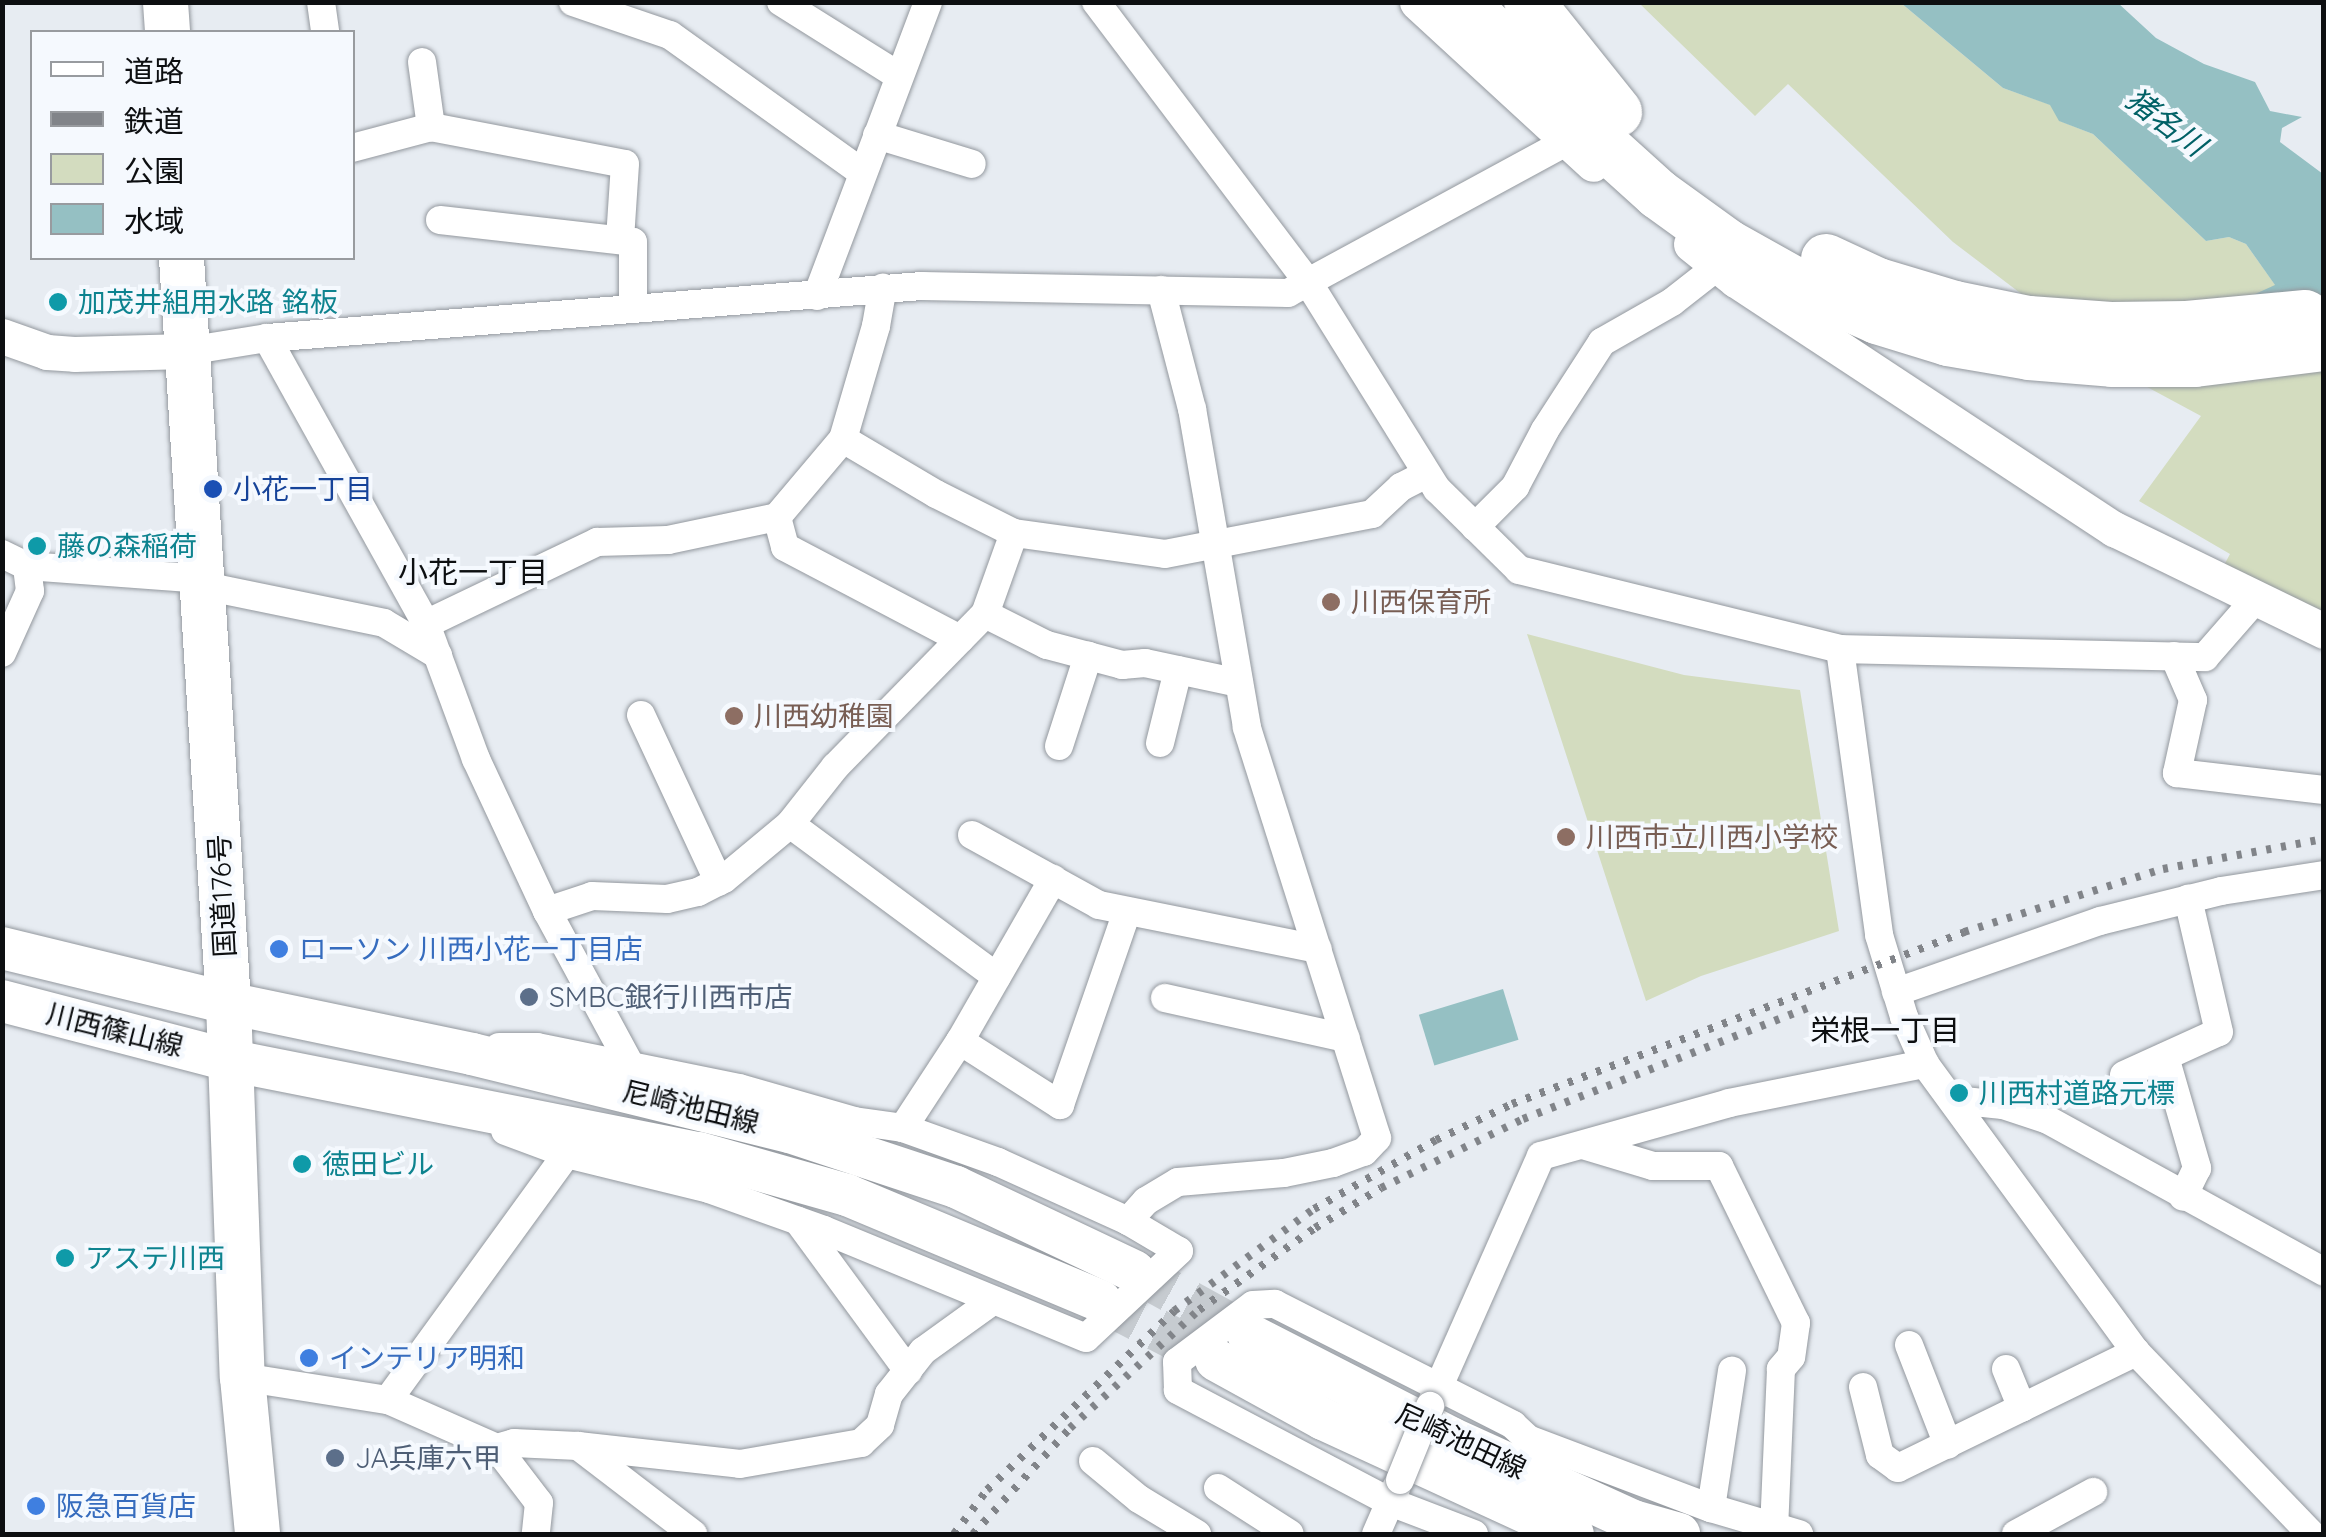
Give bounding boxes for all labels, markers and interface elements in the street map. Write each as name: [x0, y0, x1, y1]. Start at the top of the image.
legend: [30, 30, 355, 260]
text: 道路: [124, 52, 184, 90]
water label: 猪名川: [2119, 81, 2213, 163]
text: 鉄道: [124, 102, 184, 140]
text: 公園: [124, 152, 184, 190]
text: 水域: [124, 202, 184, 240]
place label: 加茂井組用水路 銘板: [78, 285, 338, 319]
marker: 加茂井組用水路 銘板: [47, 291, 69, 313]
place label: 小花一丁目: [233, 472, 373, 506]
marker: 小花一丁目: [202, 478, 224, 500]
place label: 藤の森稲荷: [57, 529, 197, 563]
marker: 藤の森稲荷: [26, 535, 48, 557]
district label: 小花一丁目: [398, 554, 548, 590]
place label: 川西保育所: [1351, 585, 1491, 619]
marker: 川西保育所: [1320, 591, 1342, 613]
place label: 川西幼稚園: [754, 699, 894, 733]
marker: 川西幼稚園: [723, 705, 745, 727]
place label: 川西市立川西小学校: [1586, 820, 1838, 854]
marker: 川西市立川西小学校: [1555, 826, 1577, 848]
street label: 国道176号: [202, 834, 242, 958]
place label: ローソン 川西小花一丁目店: [299, 932, 643, 966]
marker: ローソン 川西小花一丁目店: [268, 938, 290, 960]
place label: SMBC銀行川西市店: [549, 980, 792, 1014]
marker: SMBC銀行川西市店: [518, 986, 540, 1008]
street label: 川西篠山線: [43, 997, 187, 1063]
district label: 栄根一丁目: [1810, 1012, 1960, 1048]
street label: 尼崎池田線: [619, 1074, 763, 1140]
place label: 川西村道路元標: [1979, 1076, 2175, 1110]
marker: 川西村道路元標: [1948, 1082, 1970, 1104]
place label: 徳田ビル: [322, 1147, 434, 1181]
marker: 徳田ビル: [291, 1153, 313, 1175]
place label: アステ川西: [85, 1241, 225, 1275]
marker: アステ川西: [54, 1247, 76, 1269]
place label: インテリア明和: [329, 1341, 525, 1375]
marker: インテリア明和: [298, 1347, 320, 1369]
street label: 尼崎池田線: [1390, 1396, 1532, 1486]
place label: JA兵庫六甲: [355, 1441, 501, 1475]
marker: JA兵庫六甲: [324, 1447, 346, 1469]
place label: 阪急百貨店: [56, 1489, 196, 1523]
marker: 阪急百貨店: [25, 1495, 47, 1517]

